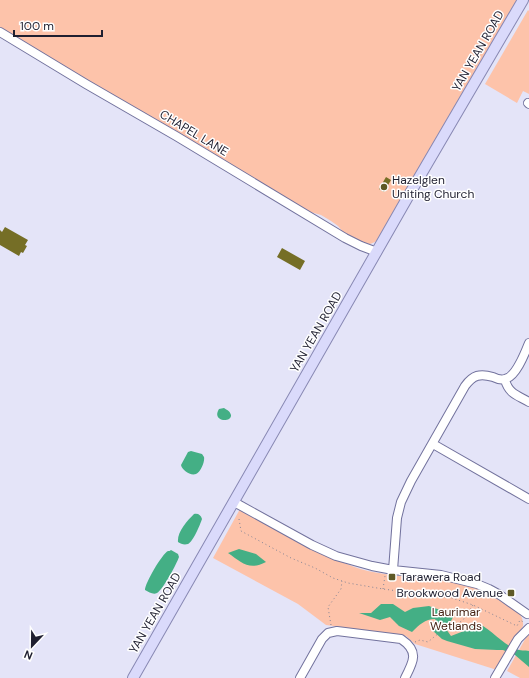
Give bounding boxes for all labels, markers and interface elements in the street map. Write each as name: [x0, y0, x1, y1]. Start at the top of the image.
street label: YAN YEAN ROAD: [448, 8, 508, 94]
scale bar: [14, 12, 102, 38]
text: 100 m: [20, 18, 54, 34]
street label: CHAPEL LANE: [157, 106, 231, 160]
place label: Hazelglen Uniting Church: [392, 172, 474, 202]
marker: Hazelglen Uniting Church: [379, 182, 389, 192]
street label: YAN YEAN ROAD: [286, 289, 346, 375]
place label: Tarawera Road: [400, 569, 481, 585]
street label: YAN YEAN ROAD: [125, 570, 185, 656]
marker: Tarawera Road: [387, 572, 397, 582]
place label: Brookwood Avenue: [397, 585, 503, 601]
marker: Brookwood Avenue: [506, 588, 516, 598]
park label: Laurimar Wetlands: [430, 604, 482, 634]
north arrow: [12, 626, 52, 666]
text: N: [22, 647, 35, 663]

